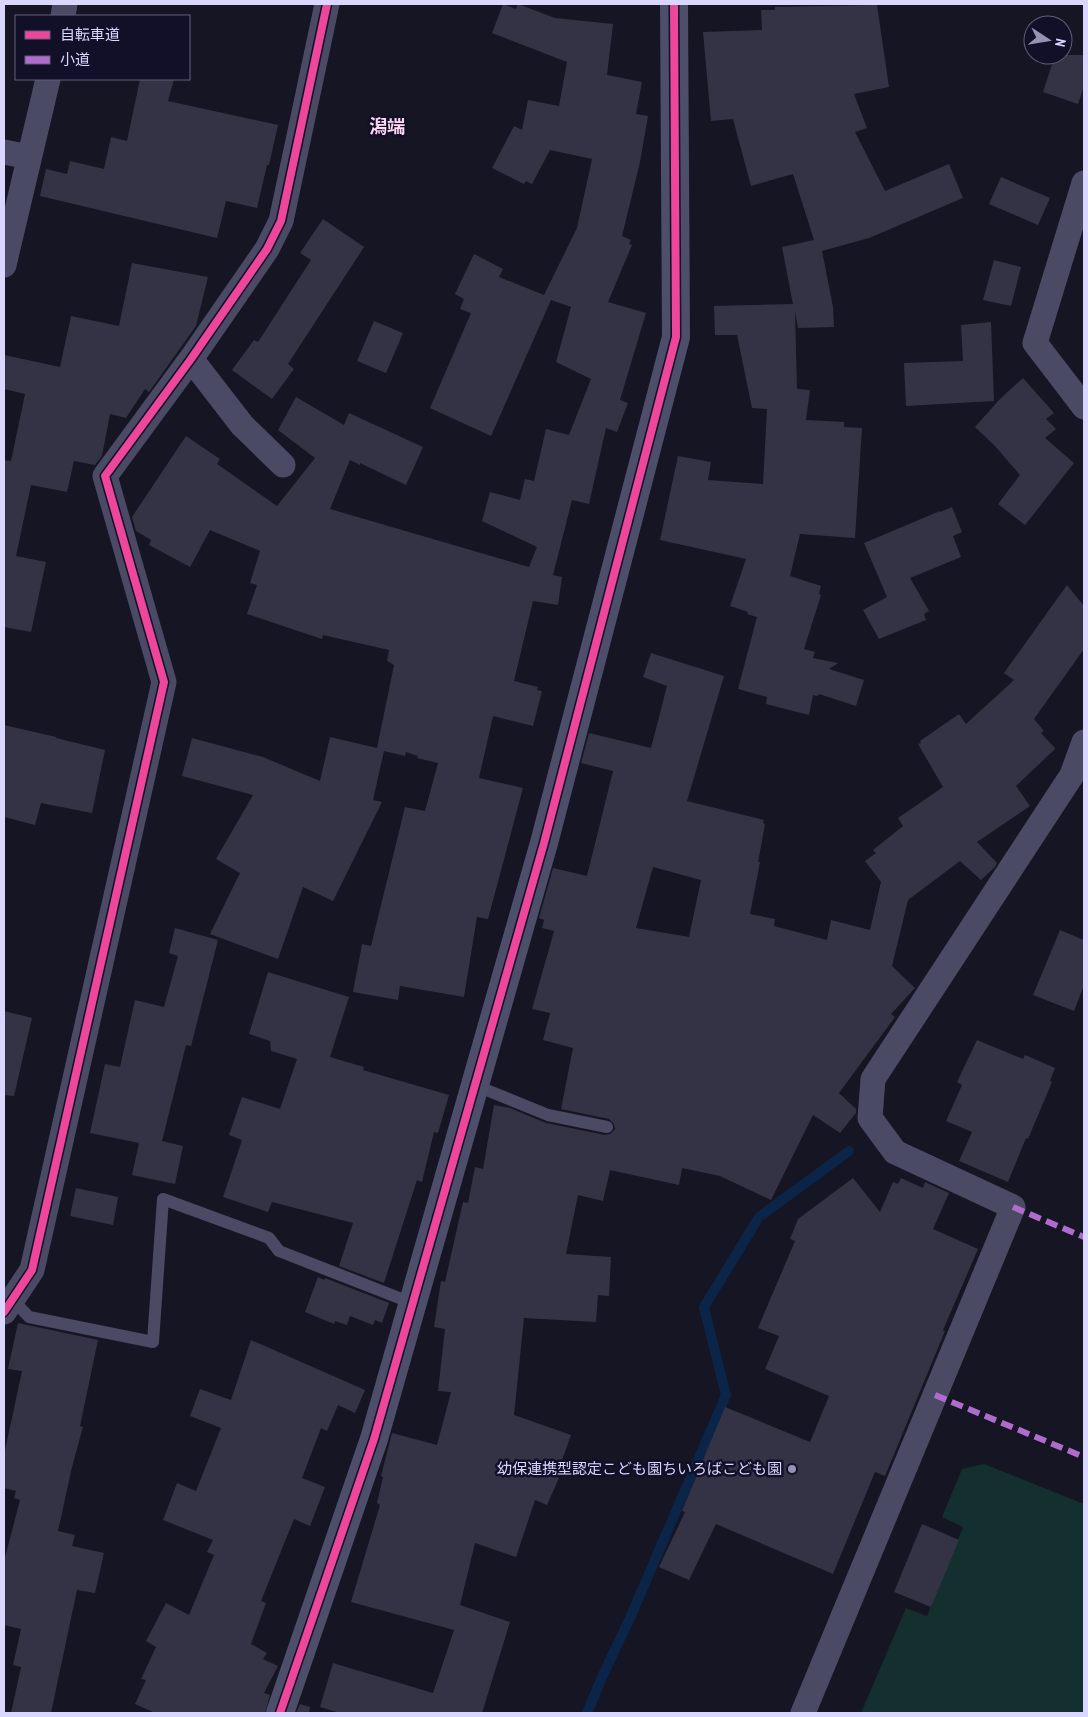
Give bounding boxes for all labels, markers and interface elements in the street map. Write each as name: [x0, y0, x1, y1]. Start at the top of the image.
legend: [15, 15, 190, 80]
north arrow: [1023, 15, 1073, 65]
text: 自転車道: [60, 25, 120, 44]
text: N: [1051, 37, 1070, 48]
text: 小道: [60, 50, 90, 69]
district label: 潟端: [369, 115, 405, 138]
place label: 幼保連携型認定こども園ちいろばこども園: [497, 1459, 782, 1478]
marker: 幼保連携型認定こども園ちいろばこども園: [786, 1463, 798, 1475]

